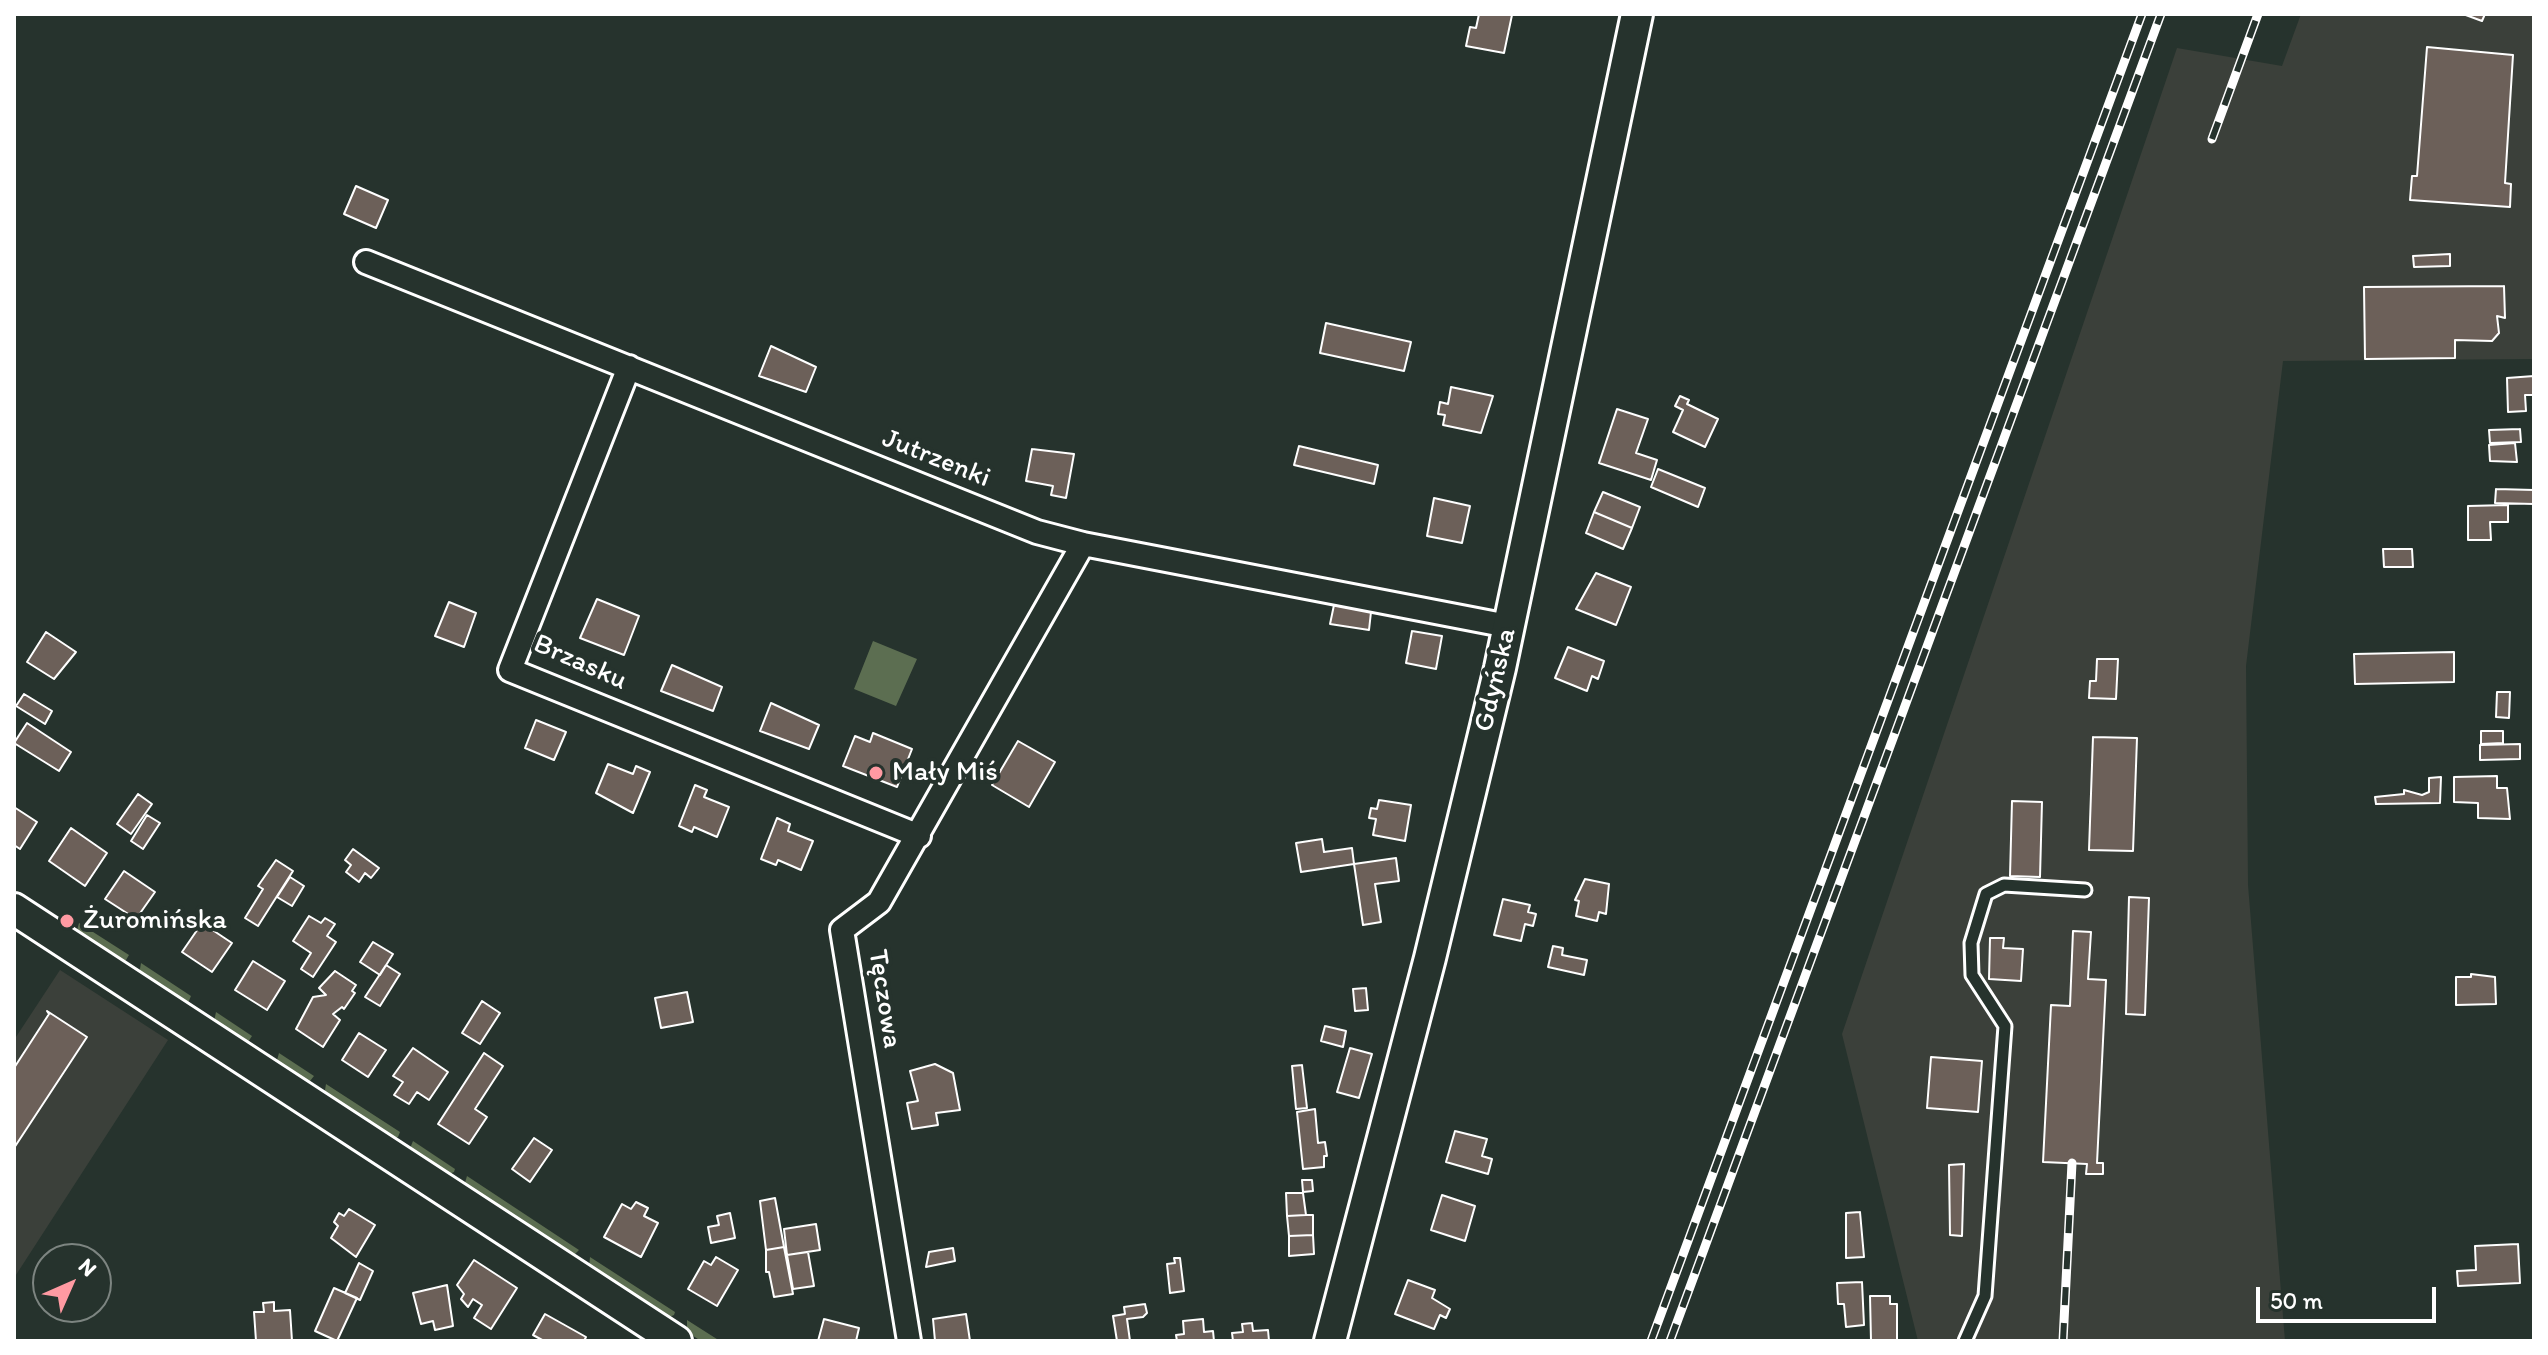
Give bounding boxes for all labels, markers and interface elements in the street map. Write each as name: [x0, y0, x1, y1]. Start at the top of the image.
street label: Jutrzenki: [877, 422, 995, 496]
street label: Gdyńska: [1468, 625, 1524, 735]
street label: Brzasku: [528, 628, 632, 698]
place label: Mały Miś: [892, 756, 998, 790]
marker: Mały Miś: [867, 764, 885, 782]
place label: Żuromińska: [83, 904, 227, 938]
marker: Żuromińska: [58, 912, 76, 930]
street label: Tęczowa: [860, 947, 908, 1051]
north arrow: [32, 1243, 112, 1323]
text: N: [73, 1252, 103, 1282]
scale bar: [2260, 1271, 2440, 1321]
text: 50 m: [2270, 1286, 2323, 1315]

